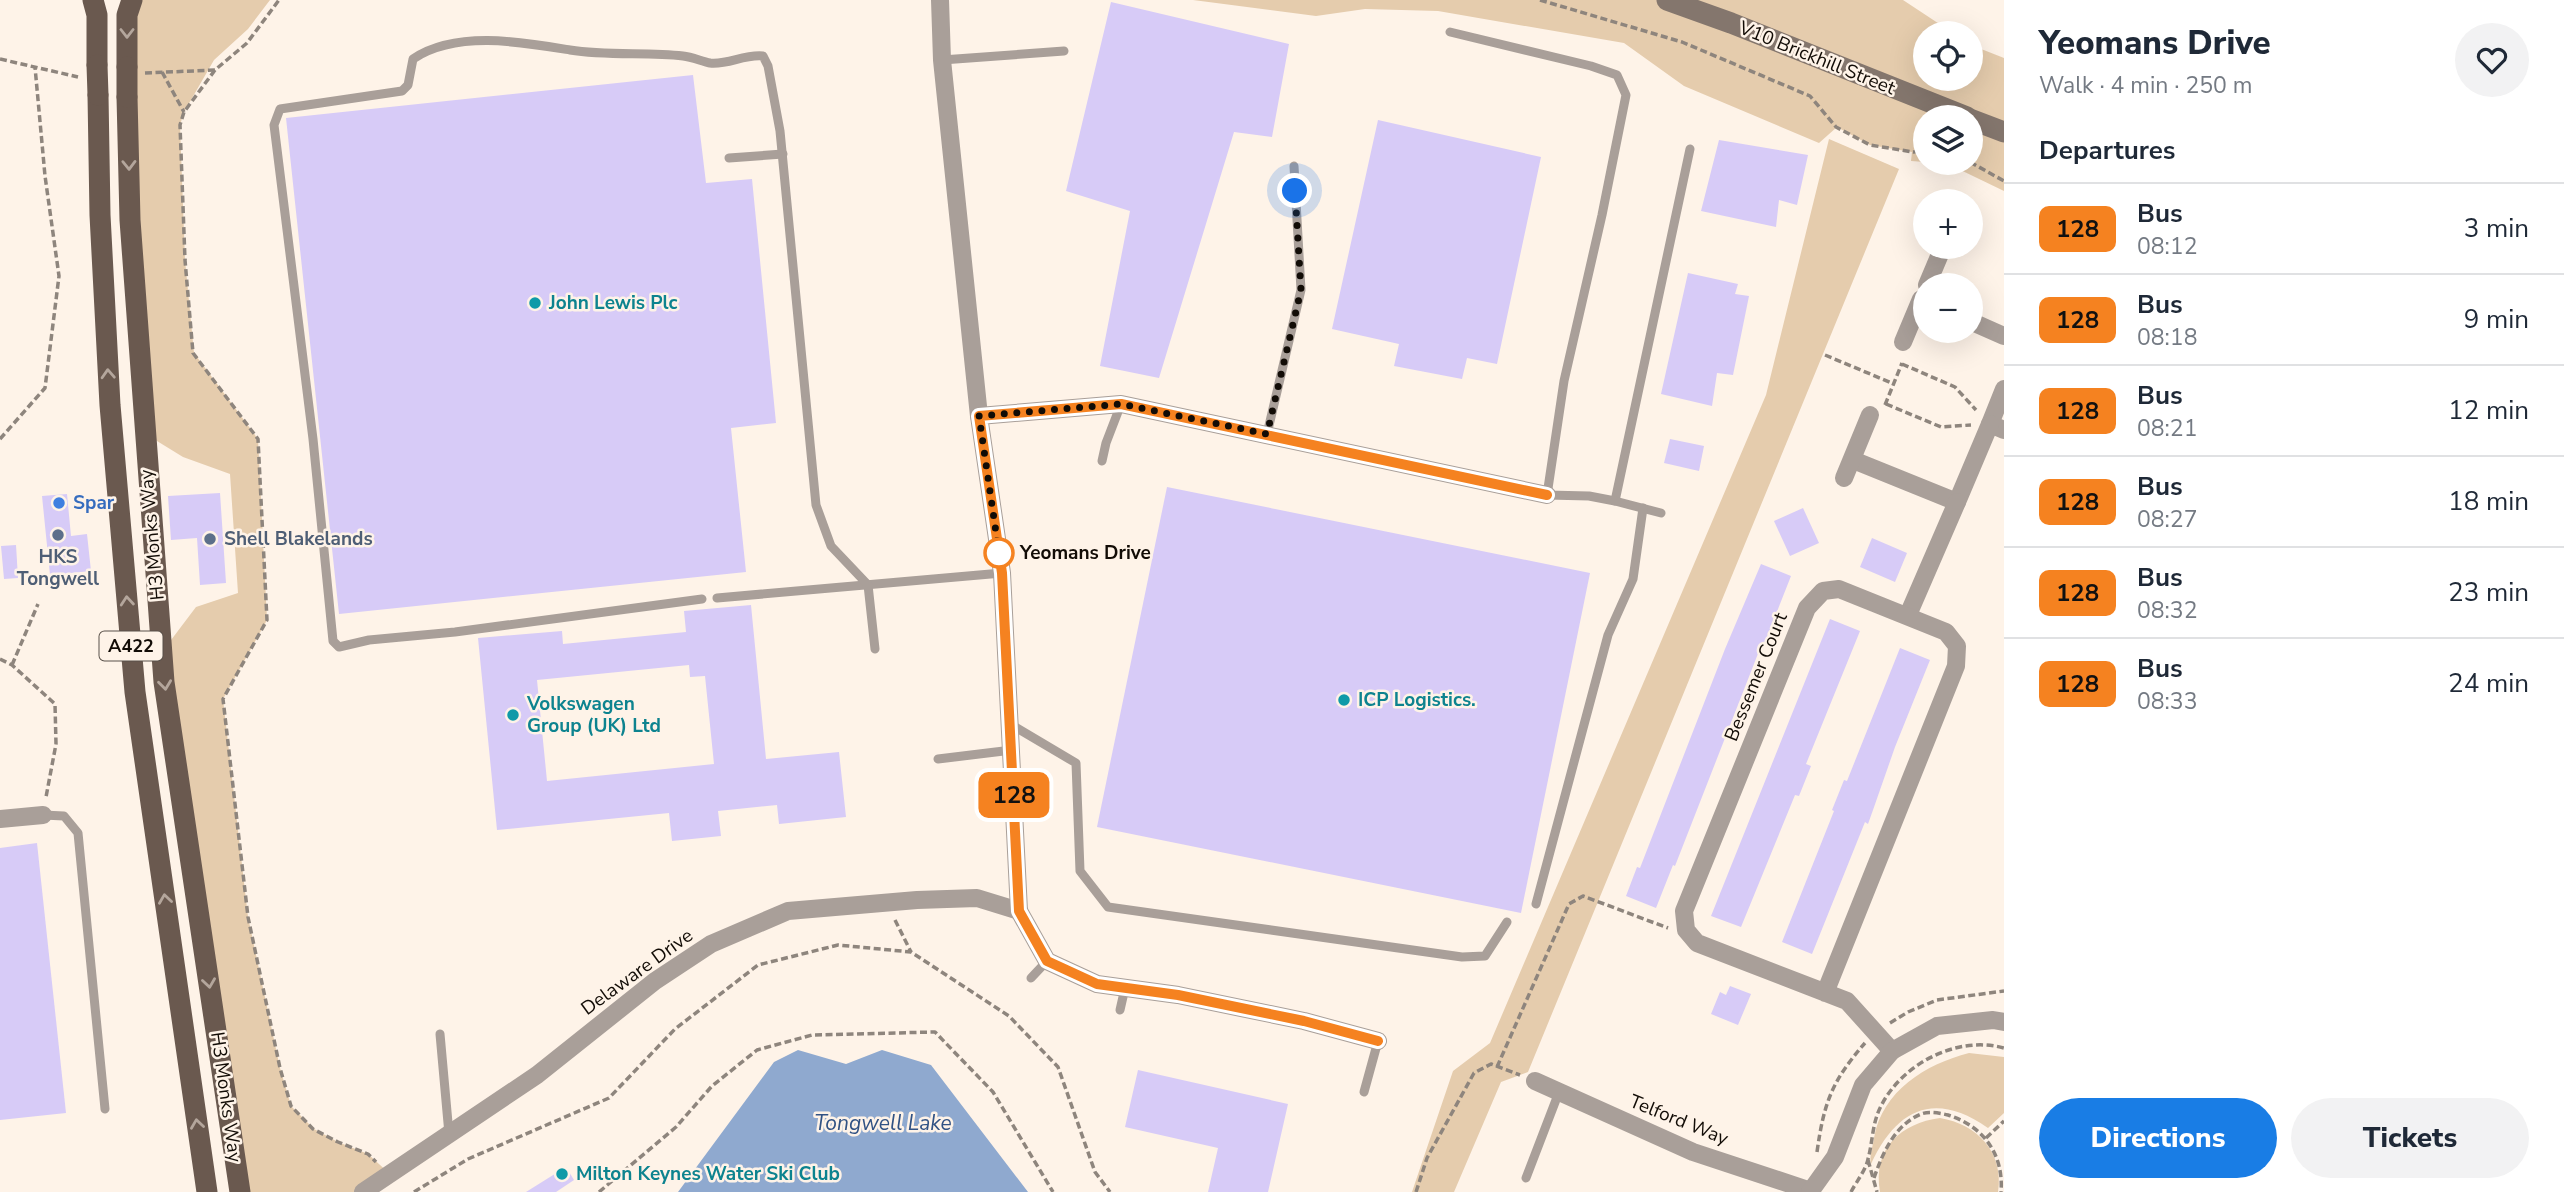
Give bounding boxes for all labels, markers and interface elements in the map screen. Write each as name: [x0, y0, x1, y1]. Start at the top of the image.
street label: V10 Brickhill Street: [1734, 14, 1899, 101]
map controls: [1913, 21, 1983, 343]
button: locate: [1913, 21, 1983, 91]
text: Yeomans Drive: [2039, 21, 2271, 66]
button: heart: [2455, 23, 2529, 97]
one-way arrow: [119, 28, 135, 39]
text: Walk · 4 min · 250 m: [2039, 70, 2252, 101]
button: layers: [1913, 105, 1983, 175]
text: Departures: [2039, 133, 2175, 168]
one-way arrow: [121, 160, 137, 171]
your location: [1277, 173, 1312, 208]
button: +: [1913, 189, 1983, 259]
text: Bus: [2137, 196, 2183, 231]
text: 3 min: [2464, 211, 2529, 246]
text: 128: [2056, 213, 2099, 245]
text: 08:12: [2137, 231, 2197, 262]
button: −: [1913, 273, 1983, 343]
text: Bus: [2137, 287, 2183, 322]
place label: John Lewis Plc: [548, 290, 678, 316]
marker: John Lewis Plc: [527, 295, 543, 311]
text: 9 min: [2464, 302, 2529, 337]
text: 128: [2056, 304, 2099, 336]
text: 08:18: [2137, 322, 2197, 353]
one-way arrow: [101, 368, 116, 379]
text: Bus: [2137, 378, 2183, 413]
text: 12 min: [2448, 393, 2529, 428]
text: 128: [2056, 395, 2099, 427]
text: 08:21: [2137, 413, 2197, 444]
street label: H3 Monks Way: [133, 468, 171, 602]
text: Bus: [2137, 469, 2183, 504]
text: 18 min: [2448, 484, 2529, 519]
text: 128: [2056, 486, 2099, 518]
place label: Spar: [73, 490, 115, 516]
marker: Spar: [51, 495, 67, 511]
text: 08:27: [2137, 504, 2197, 535]
place label: Shell Blakelands: [224, 526, 373, 552]
marker: HKS Tongwell: [50, 527, 66, 543]
marker: Shell Blakelands: [202, 531, 218, 547]
marker: Yeomans Drive: [984, 538, 1014, 568]
place label: Yeomans Drive: [1019, 540, 1151, 566]
place label: HKS Tongwell: [17, 544, 99, 592]
text: Bus: [2137, 560, 2183, 595]
text: 23 min: [2448, 575, 2529, 610]
text: 128: [2056, 577, 2099, 609]
one-way arrow: [120, 595, 135, 606]
text: 08:32: [2137, 595, 2197, 626]
street label: Bessemer Court: [1718, 608, 1794, 745]
road number: A422: [100, 632, 162, 660]
text: Bus: [2137, 651, 2183, 686]
text: 24 min: [2448, 666, 2529, 701]
text: 128: [2056, 668, 2099, 700]
one-way arrow: [157, 679, 172, 691]
text: 08:33: [2137, 686, 2197, 717]
place label: ICP Logistics.: [1358, 687, 1476, 713]
place label: Volkswagen Group (UK) Ltd: [526, 691, 661, 739]
marker: ICP Logistics.: [1336, 692, 1352, 708]
marker: Volkswagen Group (UK) Ltd: [505, 707, 521, 723]
line badge: 128: [974, 772, 1054, 818]
text: 128: [992, 779, 1036, 811]
one-way arrow: [158, 893, 173, 905]
street label: Delaware Drive: [576, 923, 698, 1021]
one-way arrow: [201, 977, 216, 989]
street label: H3 Monks Way: [204, 1030, 248, 1164]
street label: Telford Way: [1626, 1088, 1732, 1152]
button: Directions: [2039, 1098, 2277, 1178]
button: Tickets: [2291, 1098, 2529, 1178]
water label: Tongwell Lake: [814, 1109, 952, 1137]
one-way arrow: [190, 1119, 205, 1130]
place label: Milton Keynes Water Ski Club: [576, 1161, 840, 1187]
marker: Milton Keynes Water Ski Club: [554, 1166, 570, 1182]

